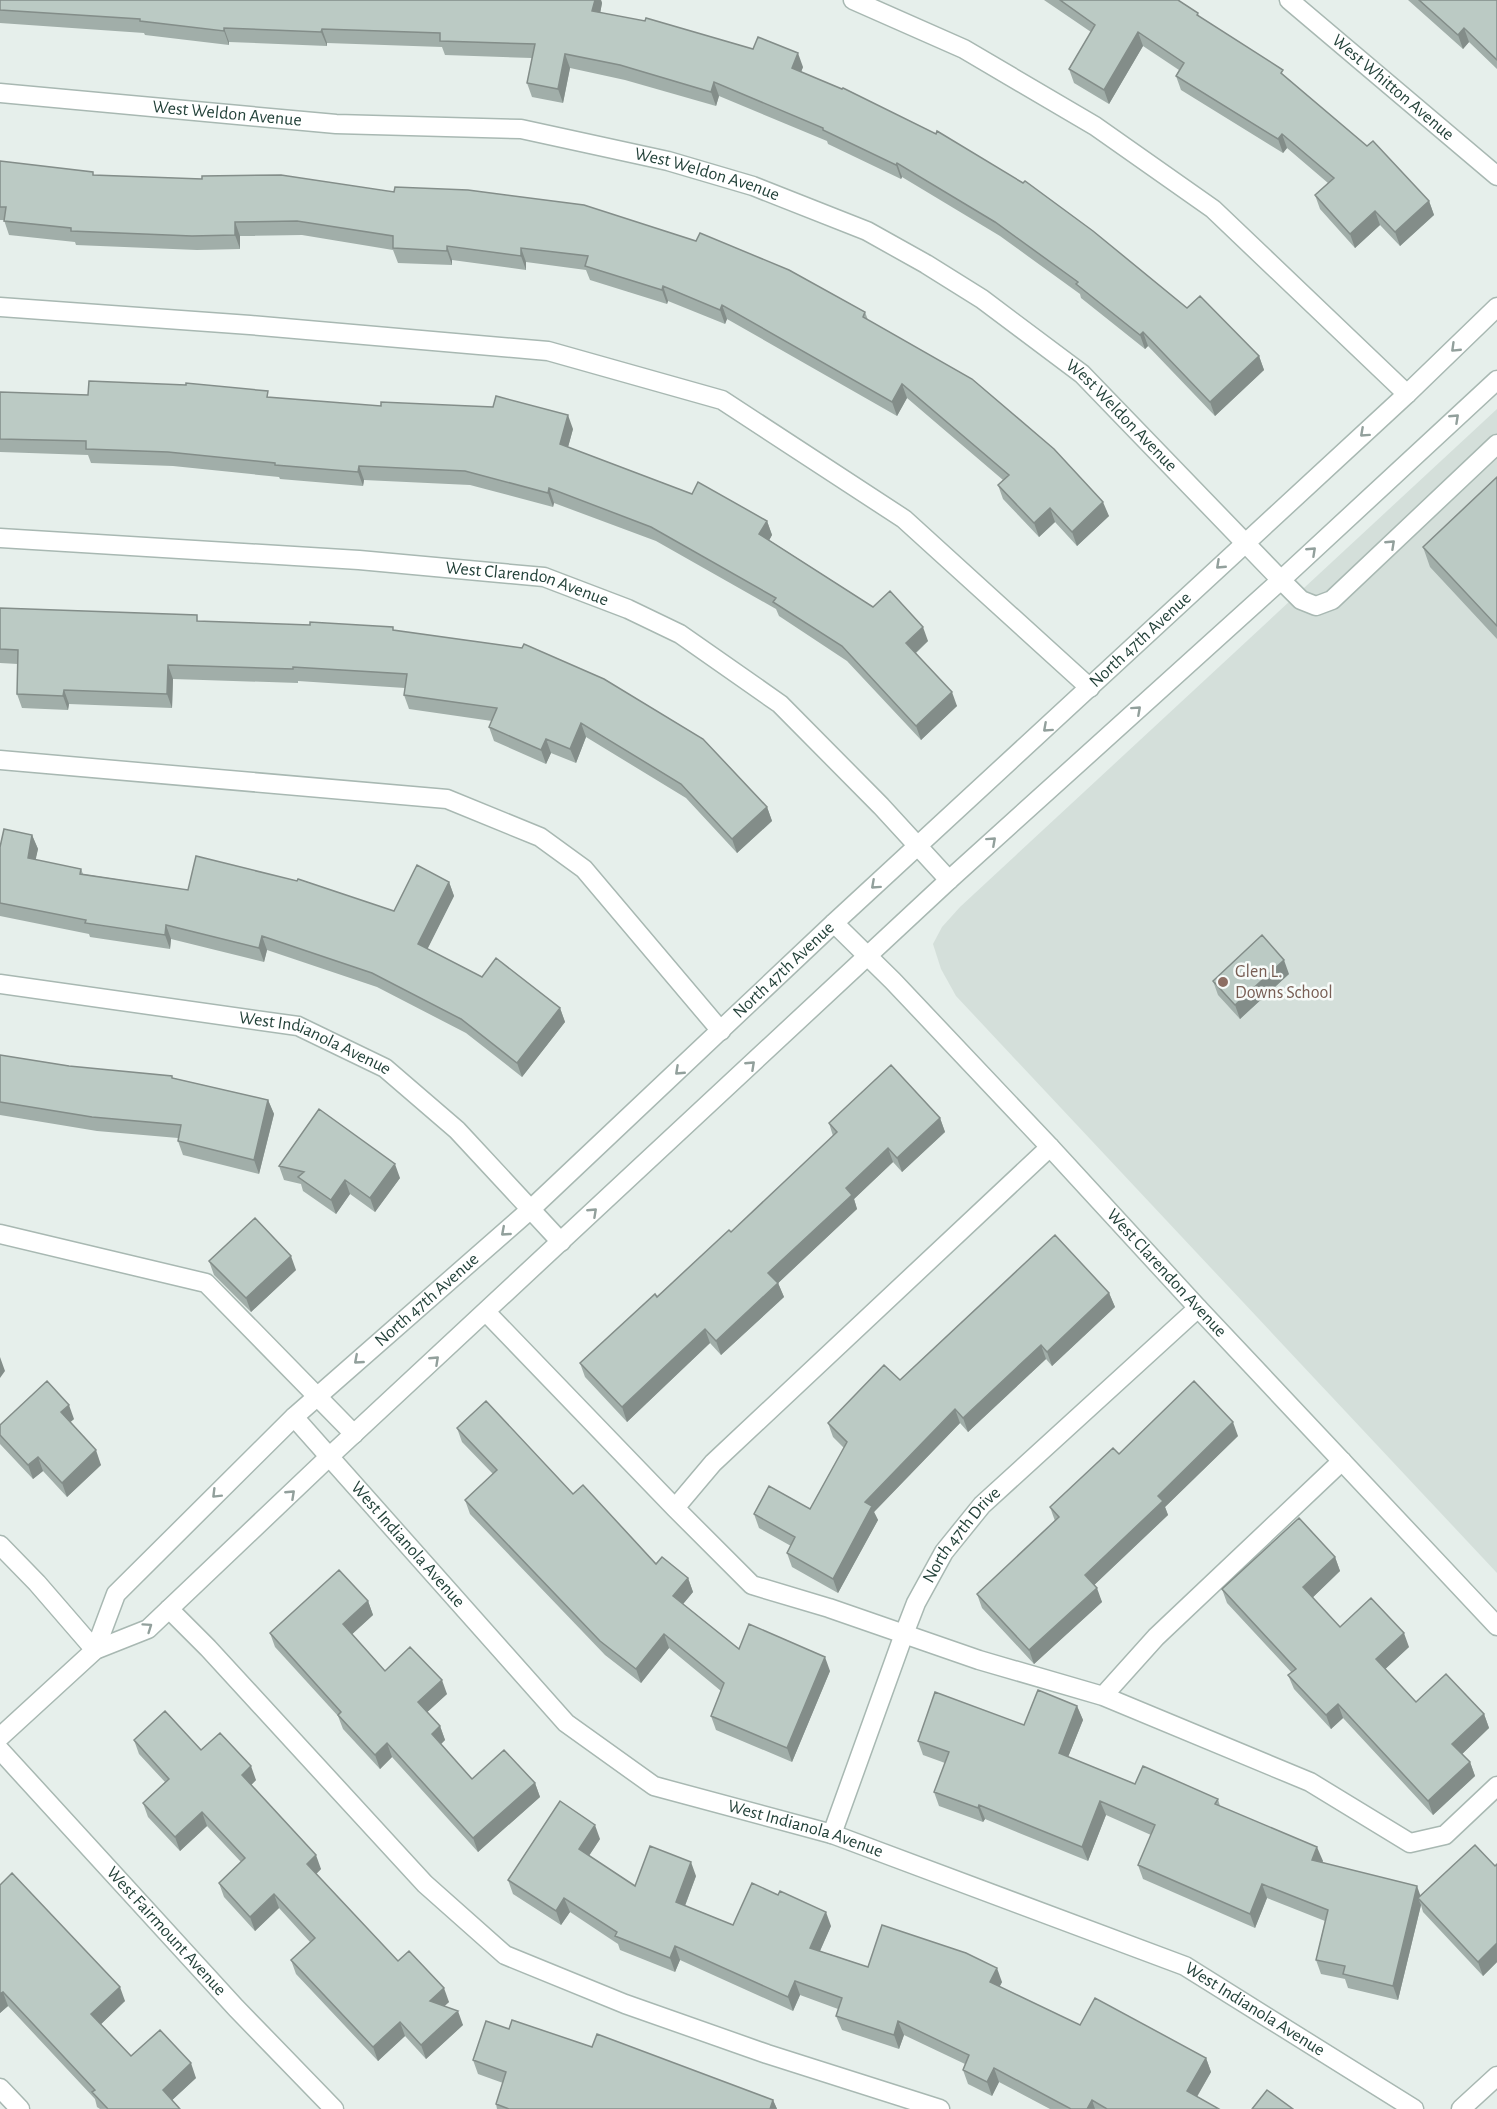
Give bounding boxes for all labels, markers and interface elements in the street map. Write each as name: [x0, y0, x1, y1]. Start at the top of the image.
street label: West Whitton Avenue: [1328, 31, 1457, 144]
street label: West Weldon Avenue: [152, 98, 302, 130]
street label: West Weldon Avenue: [633, 145, 782, 204]
one-way arrow: [1451, 340, 1462, 351]
street label: West Weldon Avenue: [1062, 356, 1180, 475]
one-way arrow: [1449, 414, 1459, 425]
one-way arrow: [1360, 426, 1371, 437]
one-way arrow: [1384, 540, 1395, 551]
one-way arrow: [1306, 547, 1316, 558]
one-way arrow: [1217, 558, 1227, 569]
street label: West Clarendon Avenue: [445, 559, 611, 610]
street label: North 47th Avenue: [1086, 589, 1195, 691]
one-way arrow: [1130, 706, 1141, 717]
one-way arrow: [1043, 721, 1054, 732]
one-way arrow: [985, 837, 996, 848]
one-way arrow: [872, 878, 882, 889]
street label: North 47th Avenue: [730, 919, 838, 1022]
place label: Glen L. Downs School: [1235, 963, 1333, 1002]
marker: Glen L. Downs School: [1216, 975, 1230, 989]
street label: West Indianola Avenue: [238, 1009, 395, 1078]
one-way arrow: [744, 1061, 755, 1072]
one-way arrow: [675, 1064, 685, 1075]
street label: West Clarendon Avenue: [1103, 1206, 1230, 1341]
one-way arrow: [586, 1209, 597, 1220]
one-way arrow: [501, 1225, 512, 1236]
street label: North 47th Avenue: [372, 1250, 482, 1350]
one-way arrow: [354, 1353, 365, 1364]
one-way arrow: [428, 1356, 439, 1367]
street label: West Indianola Avenue: [347, 1479, 468, 1611]
street label: North 47th Drive: [920, 1484, 1004, 1586]
one-way arrow: [213, 1487, 224, 1498]
one-way arrow: [284, 1490, 295, 1501]
one-way arrow: [142, 1623, 153, 1634]
street label: West Indianola Avenue: [726, 1797, 885, 1861]
street label: West Fairmount Avenue: [103, 1864, 229, 1999]
street label: West Indianola Avenue: [1182, 1959, 1328, 2060]

